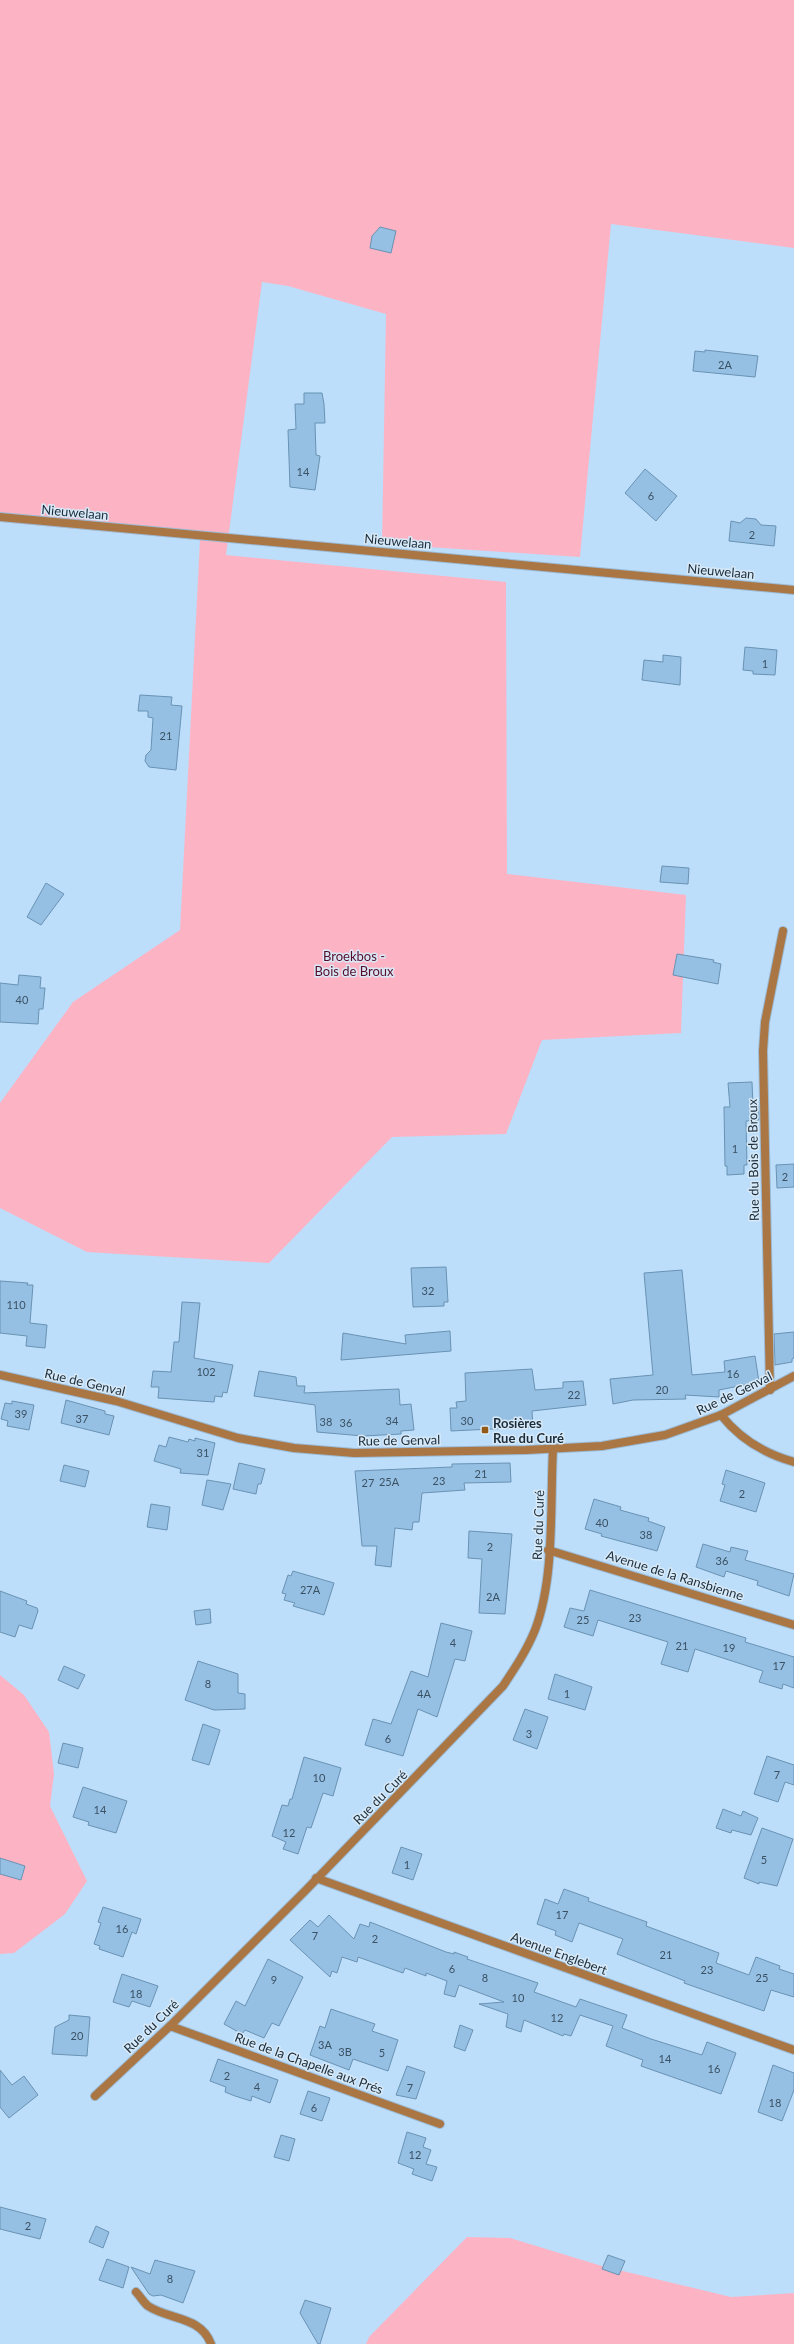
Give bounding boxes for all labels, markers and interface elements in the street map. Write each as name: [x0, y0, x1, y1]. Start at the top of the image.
house number: 2A: [718, 358, 732, 371]
house number: 14: [297, 465, 310, 478]
house number: 6: [648, 489, 654, 502]
street label: Nieuwelaan: [41, 501, 109, 523]
house number: 2: [749, 528, 755, 541]
street label: Nieuwelaan: [364, 530, 432, 552]
street label: Nieuwelaan: [687, 560, 755, 582]
house number: 1: [762, 657, 768, 670]
house number: 21: [160, 729, 172, 742]
park label: Broekbos - Bois de Broux: [314, 948, 394, 979]
house number: 40: [16, 993, 29, 1006]
street label: Rue du Bois de Broux: [744, 1098, 762, 1221]
house number: 1: [732, 1142, 738, 1155]
house number: 2: [782, 1170, 788, 1183]
house number: 32: [422, 1284, 434, 1297]
house number: 110: [6, 1298, 26, 1311]
street label: Rue de Genval: [43, 1365, 127, 1399]
house number: 102: [196, 1365, 216, 1378]
house number: 16: [727, 1367, 739, 1380]
street label: Rue de Genval: [694, 1368, 774, 1418]
house number: 20: [656, 1383, 669, 1396]
house number: 22: [568, 1388, 580, 1401]
house number: 39: [15, 1407, 27, 1420]
house number: 37: [76, 1412, 88, 1425]
house number: 34: [386, 1414, 399, 1427]
house number: 30: [461, 1414, 474, 1427]
house number: 38: [320, 1415, 332, 1428]
place label: Rosières Rue du Curé: [493, 1415, 564, 1446]
house number: 36: [340, 1416, 352, 1429]
marker: Rosières Rue du Curé: [480, 1425, 490, 1435]
street label: Rue de Genval: [358, 1431, 440, 1449]
house number: 31: [197, 1446, 209, 1459]
house number: 21: [475, 1467, 487, 1480]
house number: 23: [433, 1474, 445, 1487]
house number: 25A: [379, 1475, 400, 1488]
house number: 27: [362, 1476, 374, 1489]
house number: 2: [739, 1487, 745, 1500]
street label: Rue du Curé: [529, 1489, 547, 1560]
house number: 40: [596, 1516, 609, 1529]
house number: 38: [640, 1528, 652, 1541]
house number: 2: [487, 1540, 493, 1553]
street label: Avenue de la Ransbienne: [604, 1546, 746, 1604]
house number: 36: [716, 1554, 728, 1567]
house number: 27A: [300, 1583, 321, 1596]
house number: 2A: [486, 1590, 500, 1603]
house number: 23: [629, 1611, 641, 1624]
house number: 25: [577, 1613, 589, 1626]
house number: 4: [450, 1636, 457, 1649]
house number: 21: [676, 1639, 688, 1652]
house number: 19: [723, 1641, 735, 1654]
house number: 17: [773, 1659, 785, 1672]
house number: 8: [205, 1677, 211, 1690]
house number: 4A: [417, 1687, 431, 1700]
house number: 1: [564, 1687, 570, 1700]
house number: 3: [526, 1727, 532, 1740]
house number: 6: [385, 1732, 391, 1745]
street label: Rue du Curé: [349, 1766, 411, 1828]
house number: 7: [774, 1768, 780, 1781]
house number: 10: [313, 1771, 326, 1784]
house number: 14: [94, 1803, 107, 1816]
house number: 12: [283, 1826, 295, 1839]
house number: 5: [761, 1853, 767, 1866]
house number: 1: [404, 1858, 410, 1871]
house number: 17: [556, 1908, 568, 1921]
house number: 16: [116, 1922, 128, 1935]
street label: Avenue Englebert: [509, 1928, 610, 1978]
house number: 7: [312, 1929, 318, 1942]
house number: 2: [372, 1932, 378, 1945]
house number: 21: [660, 1948, 672, 1961]
house number: 6: [449, 1962, 455, 1975]
house number: 23: [701, 1963, 713, 1976]
house number: 8: [482, 1971, 488, 1984]
house number: 25: [756, 1971, 768, 1984]
house number: 9: [271, 1973, 277, 1986]
house number: 18: [130, 1987, 142, 2000]
house number: 10: [512, 1991, 525, 2004]
street label: Rue du Curé: [120, 1996, 182, 2056]
house number: 12: [551, 2011, 563, 2024]
house number: 20: [71, 2029, 84, 2042]
street label: Rue de la Chapelle aux Prés: [233, 2029, 386, 2097]
house number: 3A: [318, 2038, 332, 2051]
house number: 3B: [338, 2045, 352, 2058]
house number: 5: [379, 2046, 385, 2059]
house number: 14: [659, 2052, 672, 2065]
house number: 16: [708, 2062, 720, 2075]
house number: 2: [224, 2069, 230, 2082]
house number: 4: [254, 2080, 261, 2093]
house number: 7: [407, 2081, 413, 2094]
house number: 18: [769, 2096, 781, 2109]
house number: 6: [311, 2101, 317, 2114]
house number: 12: [409, 2148, 421, 2161]
house number: 2: [25, 2219, 31, 2232]
house number: 8: [167, 2272, 173, 2285]

